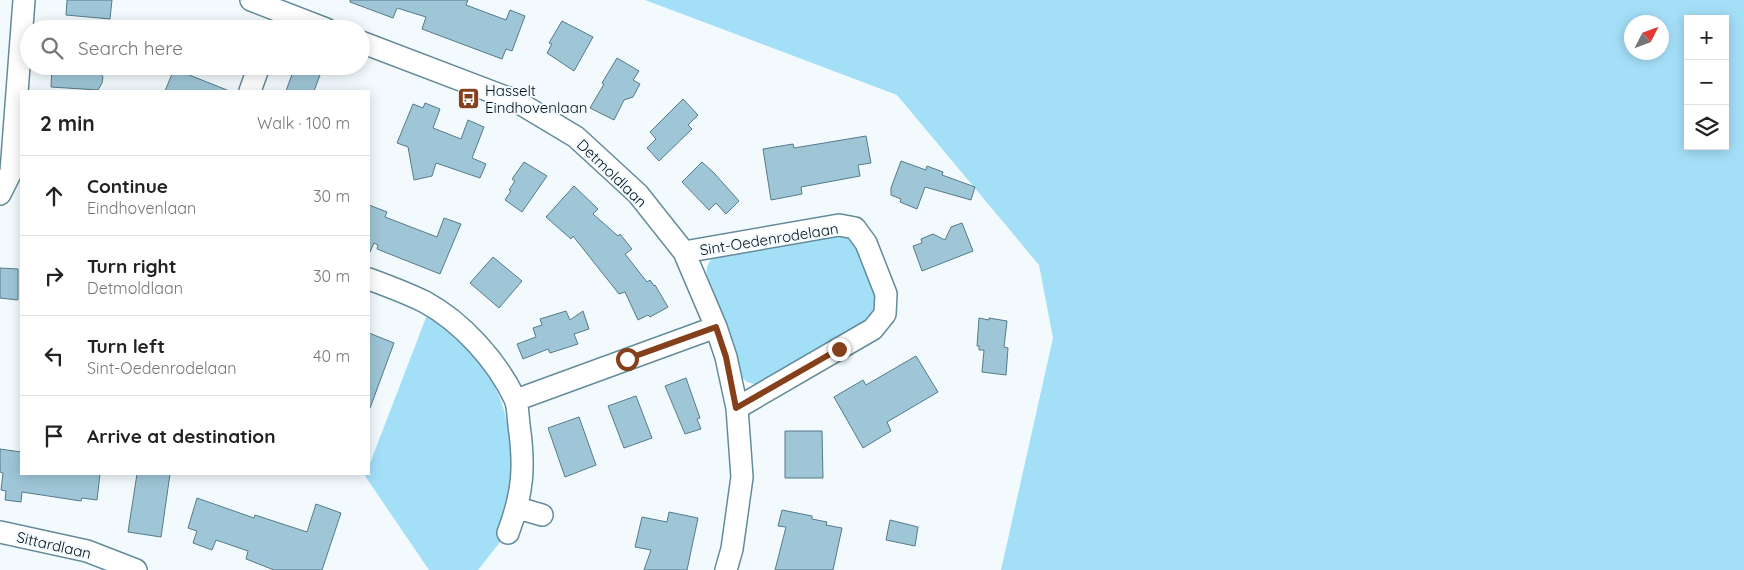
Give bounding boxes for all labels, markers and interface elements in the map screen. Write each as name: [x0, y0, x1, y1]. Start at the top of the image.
north arrow: [1624, 15, 1669, 60]
map controls: [1684, 15, 1729, 150]
button: +: [1684, 15, 1729, 60]
search box: [20, 20, 370, 75]
icon: search: [38, 34, 66, 62]
text: Search here: [78, 36, 183, 60]
button: −: [1684, 60, 1729, 105]
place label: Hasselt Eindhovenlaan: [485, 81, 587, 117]
bus stop icon: Hasselt Eindhovenlaan: [457, 87, 481, 111]
button: layers: [1684, 105, 1729, 150]
text: 2 min: [40, 110, 95, 136]
text: Walk · 100 m: [257, 113, 350, 133]
street label: Detmoldlaan: [573, 135, 651, 211]
text: Continue: [87, 174, 168, 198]
icon: ahead: [40, 182, 68, 210]
text: 30 m: [313, 186, 350, 206]
text: Eindhovenlaan: [87, 198, 196, 218]
street label: Sint-Oedenrodelaan: [698, 219, 840, 259]
text: Turn right: [87, 254, 176, 278]
icon: right: [40, 262, 68, 290]
text: 30 m: [313, 266, 350, 286]
text: Detmoldlaan: [87, 278, 183, 298]
text: Turn left: [87, 334, 165, 358]
route end: [828, 338, 851, 361]
icon: left: [40, 342, 68, 370]
text: 40 m: [313, 346, 350, 366]
route start: [616, 348, 639, 371]
text: Sint-Oedenrodelaan: [87, 358, 236, 378]
icon: arrive: [40, 422, 68, 450]
text: Arrive at destination: [87, 424, 276, 448]
street label: Sittardlaan: [15, 527, 93, 563]

